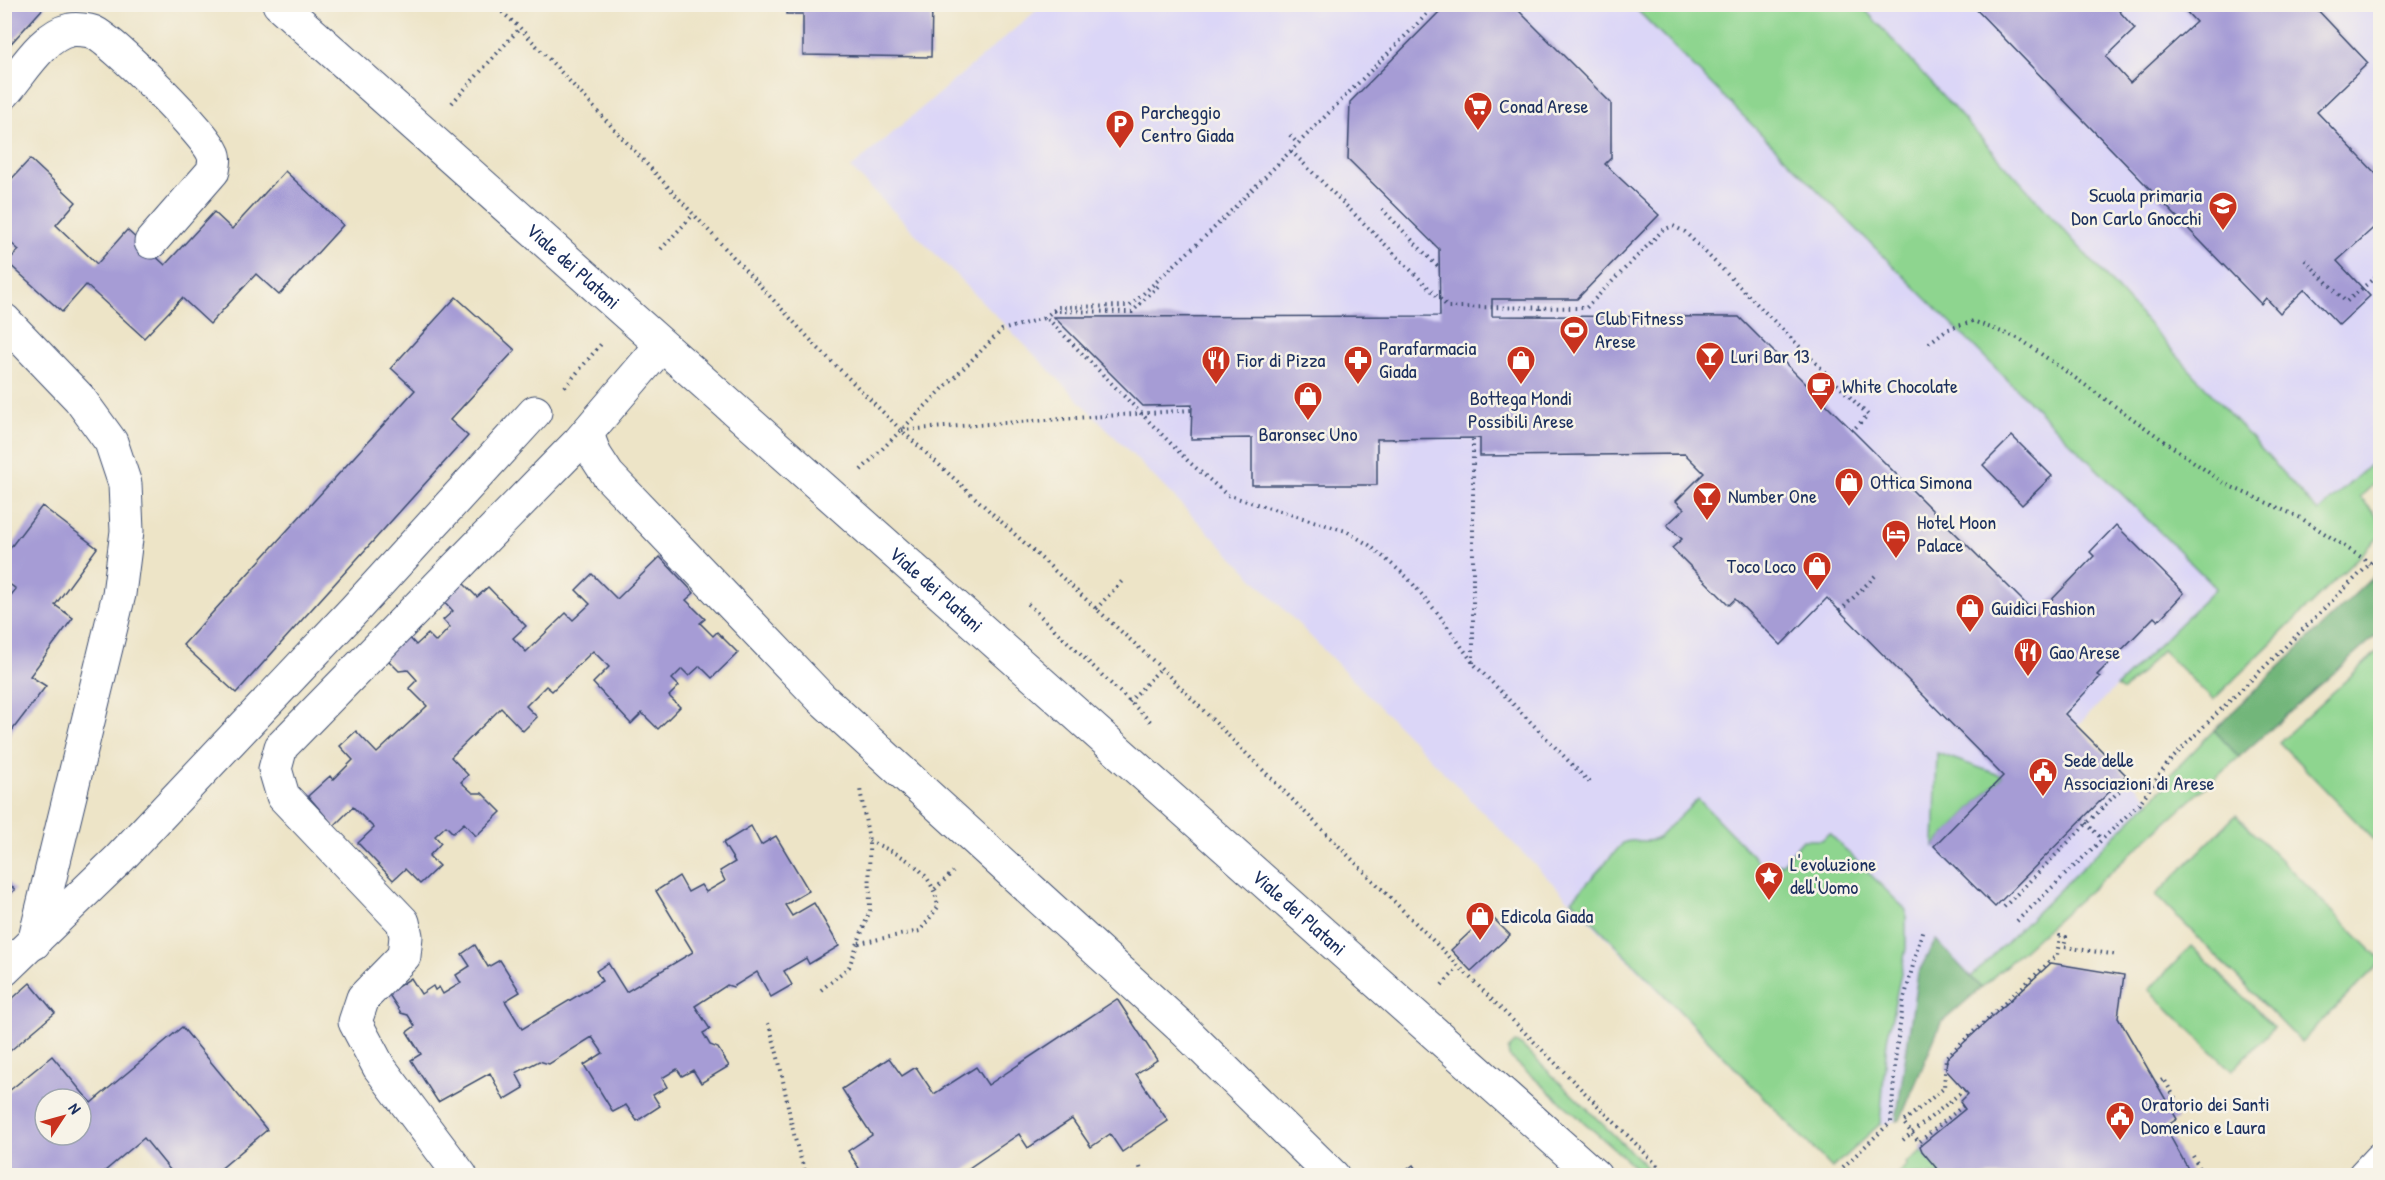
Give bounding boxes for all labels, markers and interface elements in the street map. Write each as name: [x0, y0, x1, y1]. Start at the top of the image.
supermarket icon: Conad Arese: [1462, 90, 1494, 132]
place label: Conad Arese: [1499, 92, 1588, 119]
place label: Parcheggio Centro Giada: [1141, 98, 1234, 148]
parking icon: Parcheggio Centro Giada: [1104, 108, 1136, 150]
place label: Scuola primaria Don Carlo Gnocchi: [2071, 181, 2202, 231]
school or university icon: Scuola primaria Don Carlo Gnocchi: [2207, 190, 2239, 232]
street label: Viale dei Platani: [521, 217, 626, 315]
place label: Club Fitness Arese: [1595, 304, 1684, 354]
sports icon: Club Fitness Arese: [1558, 314, 1590, 356]
place label: Parafarmacia Giada: [1379, 334, 1476, 384]
bar icon: Luri Bar 13: [1694, 340, 1726, 382]
place label: Luri Bar 13: [1731, 342, 1810, 369]
restaurant icon: Fior di Pizza: [1200, 344, 1232, 386]
pharmacy icon: Parafarmacia Giada: [1342, 344, 1374, 386]
shop icon: Bottega Mondi Possibili Arese: [1505, 344, 1537, 386]
place label: Fior di Pizza: [1236, 346, 1325, 373]
cafe icon: White Chocolate: [1805, 370, 1837, 412]
place label: White Chocolate: [1842, 372, 1958, 399]
shop icon: Baronsec Uno: [1292, 380, 1324, 422]
place label: Bottega Mondi Possibili Arese: [1468, 384, 1574, 434]
place label: Baronsec Uno: [1259, 420, 1357, 447]
shop icon: Ottica Simona: [1833, 466, 1865, 508]
place label: Ottica Simona: [1870, 468, 1972, 495]
bar icon: Number One: [1691, 480, 1723, 522]
place label: Number One: [1728, 482, 1817, 509]
place label: Hotel Moon Palace: [1917, 508, 1996, 558]
hotel icon: Hotel Moon Palace: [1880, 518, 1912, 560]
street label: Viale dei Platani: [884, 540, 989, 638]
shop icon: Toco Loco: [1801, 550, 1833, 592]
place label: Toco Loco: [1727, 552, 1796, 579]
shop icon: Guidici Fashion: [1954, 592, 1986, 634]
place label: Guidici Fashion: [1991, 594, 2095, 621]
restaurant icon: Gao Arese: [2012, 636, 2044, 678]
place label: Gao Arese: [2049, 638, 2120, 665]
place label: Sede delle Associazioni di Arese: [2064, 746, 2215, 796]
public building icon: Sede delle Associazioni di Arese: [2027, 756, 2059, 798]
place label: L'evoluzione dell'Uomo: [1790, 850, 1876, 900]
place icon: L'evoluzione dell'Uomo: [1753, 860, 1785, 902]
street label: Viale dei Platani: [1247, 863, 1352, 961]
shop icon: Edicola Giada: [1464, 900, 1496, 942]
place label: Edicola Giada: [1501, 902, 1593, 929]
north arrow: [33, 1087, 93, 1147]
place label: Oratorio dei Santi Domenico e Laura: [2141, 1090, 2270, 1140]
text: N: [64, 1098, 87, 1118]
public building icon: Oratorio dei Santi Domenico e Laura: [2104, 1100, 2136, 1142]

